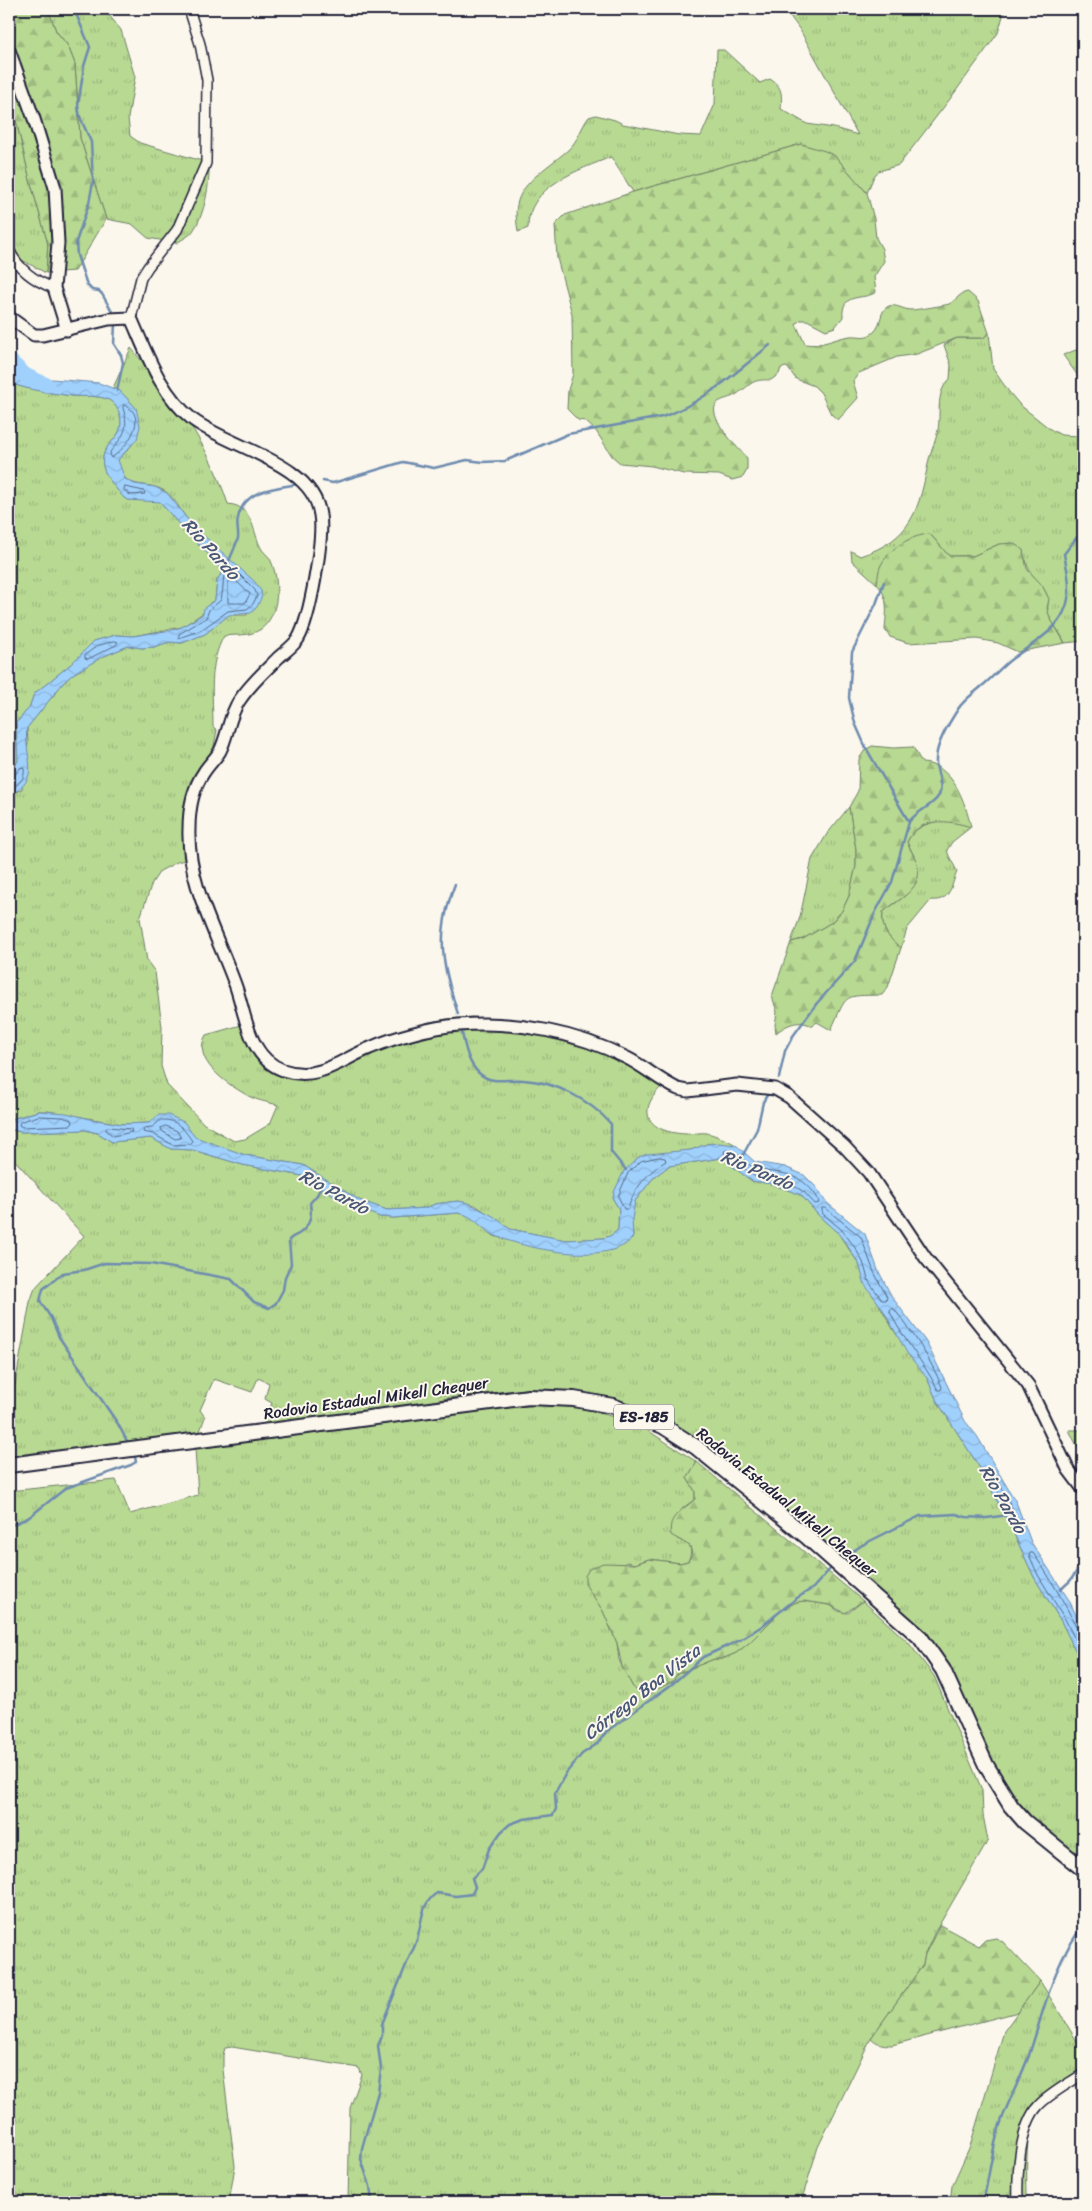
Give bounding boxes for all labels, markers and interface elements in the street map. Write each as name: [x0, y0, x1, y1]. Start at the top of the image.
water label: Rio Pardo: [174, 510, 249, 589]
water label: Rio Pardo: [716, 1141, 800, 1200]
water label: Rio Pardo: [293, 1160, 376, 1225]
street label: Rodovia Estadual Mikell Chequer: [262, 1368, 492, 1428]
road number: ES-185: [614, 1404, 674, 1430]
street label: Rodovia Estadual Mikell Chequer: [690, 1419, 885, 1586]
water label: Rio Pardo: [970, 1458, 1037, 1541]
water label: Córrego Boa Vista: [576, 1634, 709, 1748]

